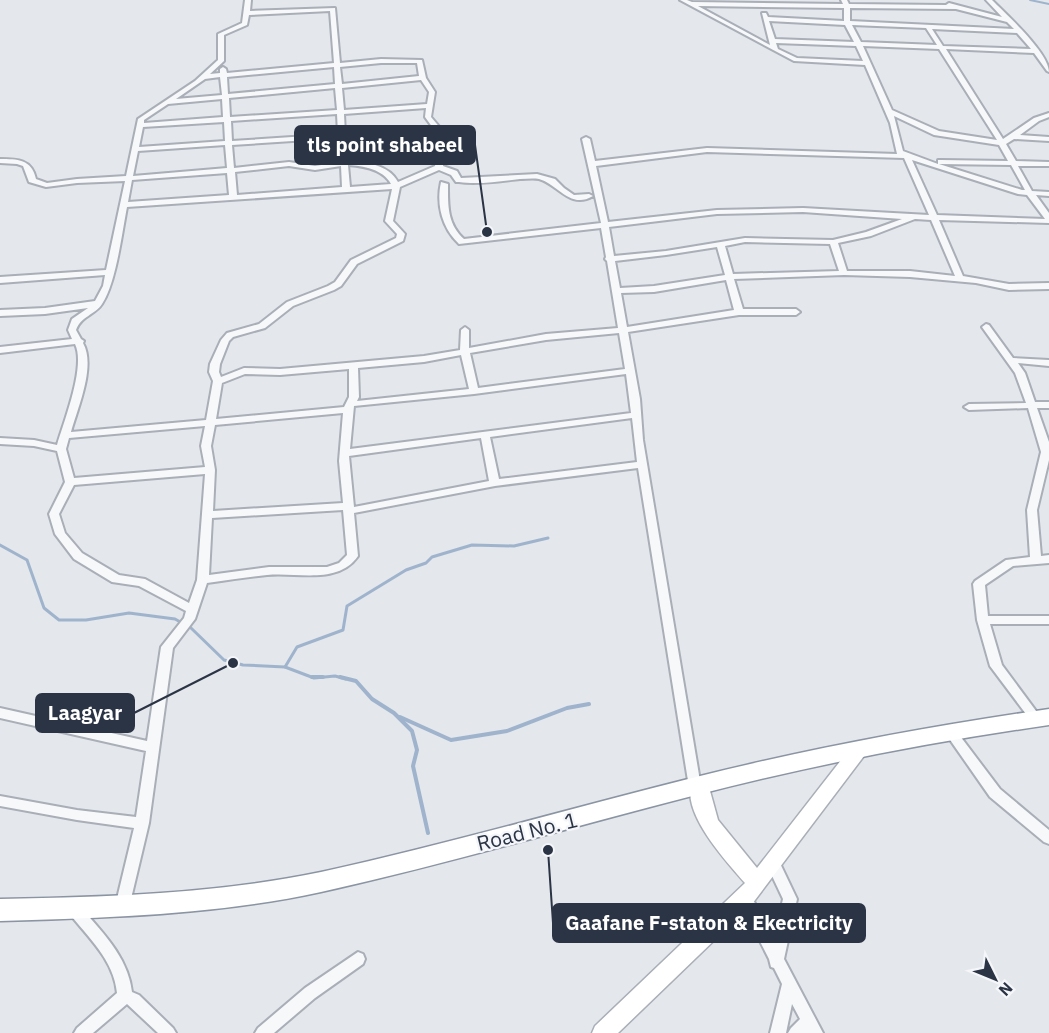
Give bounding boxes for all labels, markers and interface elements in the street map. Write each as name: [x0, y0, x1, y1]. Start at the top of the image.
callout: tls point shabeel: [295, 126, 475, 164]
text: tls point shabeel: [307, 131, 463, 158]
callout: Laagyar: [36, 694, 134, 732]
text: Laagyar: [48, 699, 122, 726]
street label: Road No. 1: [474, 805, 580, 857]
callout: Gaafane F-staton & Ekectricity: [553, 904, 865, 942]
text: Gaafane F-staton & Ekectricity: [565, 909, 853, 936]
north arrow: [965, 949, 1025, 1009]
text: N: [995, 978, 1017, 1000]

